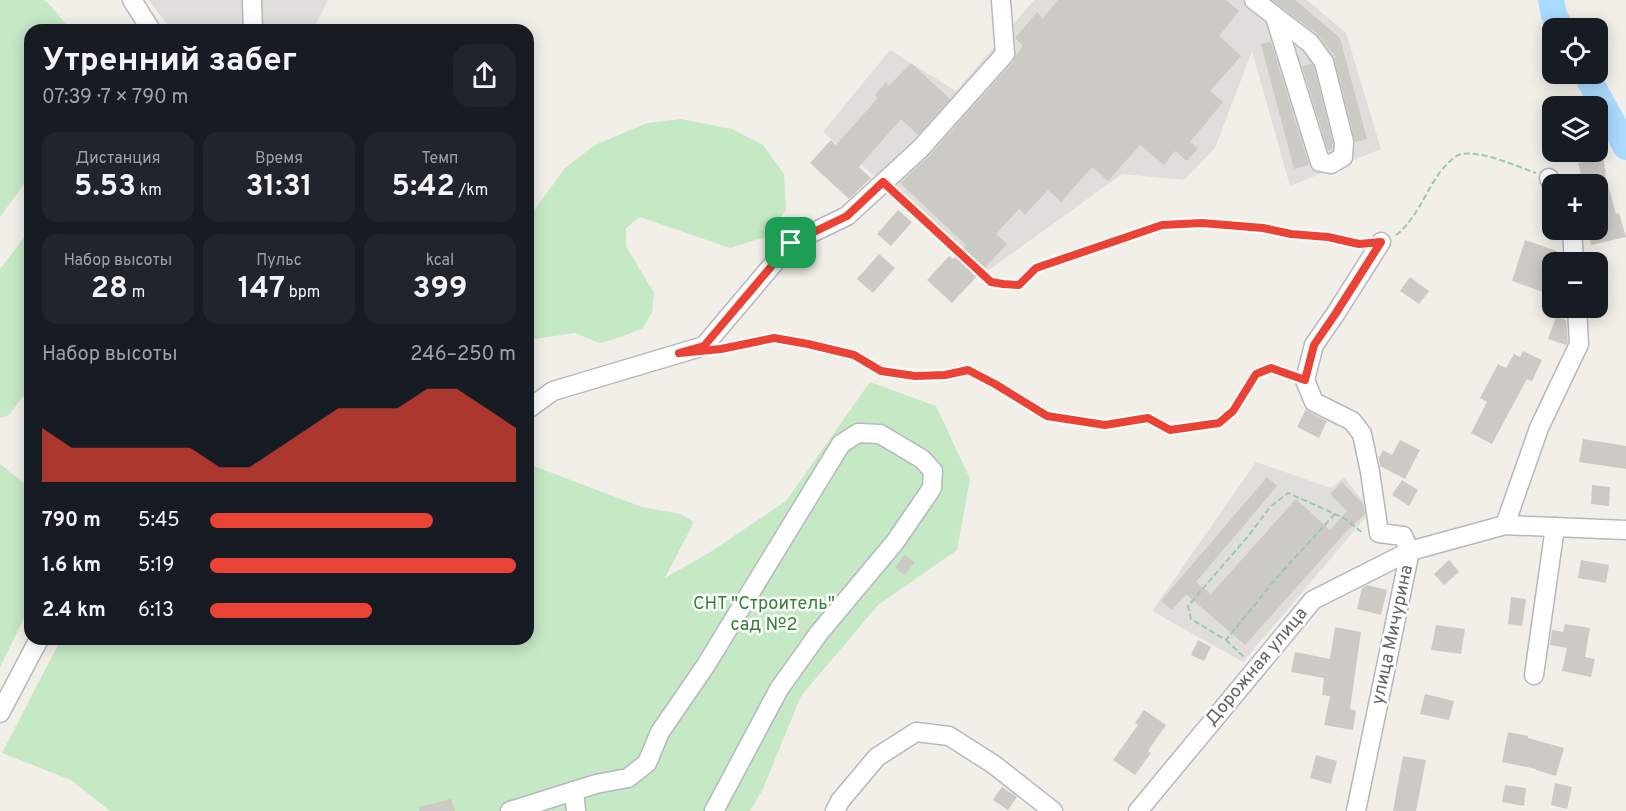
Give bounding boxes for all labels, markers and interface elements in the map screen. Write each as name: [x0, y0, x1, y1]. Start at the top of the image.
map controls: [1542, 18, 1608, 318]
button: locate: [1542, 18, 1608, 84]
text: Утренний забег: [42, 41, 297, 83]
button: share: [453, 44, 516, 107]
text: 07:39 · 7 × 790 m: [42, 85, 188, 111]
button: layers: [1542, 96, 1608, 162]
text: Дистанция: [75, 149, 161, 169]
text: Время: [255, 149, 303, 169]
text: Темп: [422, 149, 458, 169]
text: 5.53: [74, 169, 136, 206]
text: 31:31: [245, 169, 313, 206]
text: 5:42: [392, 169, 455, 206]
button: +: [1542, 174, 1608, 240]
text: km: [136, 181, 162, 201]
text: /km: [455, 181, 488, 201]
pin: [765, 217, 816, 268]
icon: arrive: [774, 226, 807, 259]
text: Набор высоты: [64, 251, 172, 271]
text: Пульс: [256, 251, 302, 271]
text: kcal: [426, 251, 454, 271]
button: −: [1542, 252, 1608, 318]
text: 28: [91, 271, 128, 308]
text: 147: [238, 271, 285, 308]
text: 399: [413, 271, 467, 308]
text: m: [128, 283, 145, 303]
text: bpm: [285, 283, 320, 303]
text: Набор высоты: [42, 342, 178, 368]
text: 246–250 m: [410, 342, 516, 368]
text: 790 m: [42, 508, 101, 534]
text: 5:45: [138, 508, 180, 534]
text: 1.6 km: [42, 553, 101, 579]
text: 5:19: [138, 553, 174, 579]
street label: улица Мичурина: [1367, 563, 1419, 707]
park label: СНТ "Строитель" сад №2: [693, 593, 835, 637]
text: 2.4 km: [42, 598, 106, 624]
text: 6:13: [138, 598, 174, 624]
street label: Дорожная улица: [1201, 603, 1313, 731]

